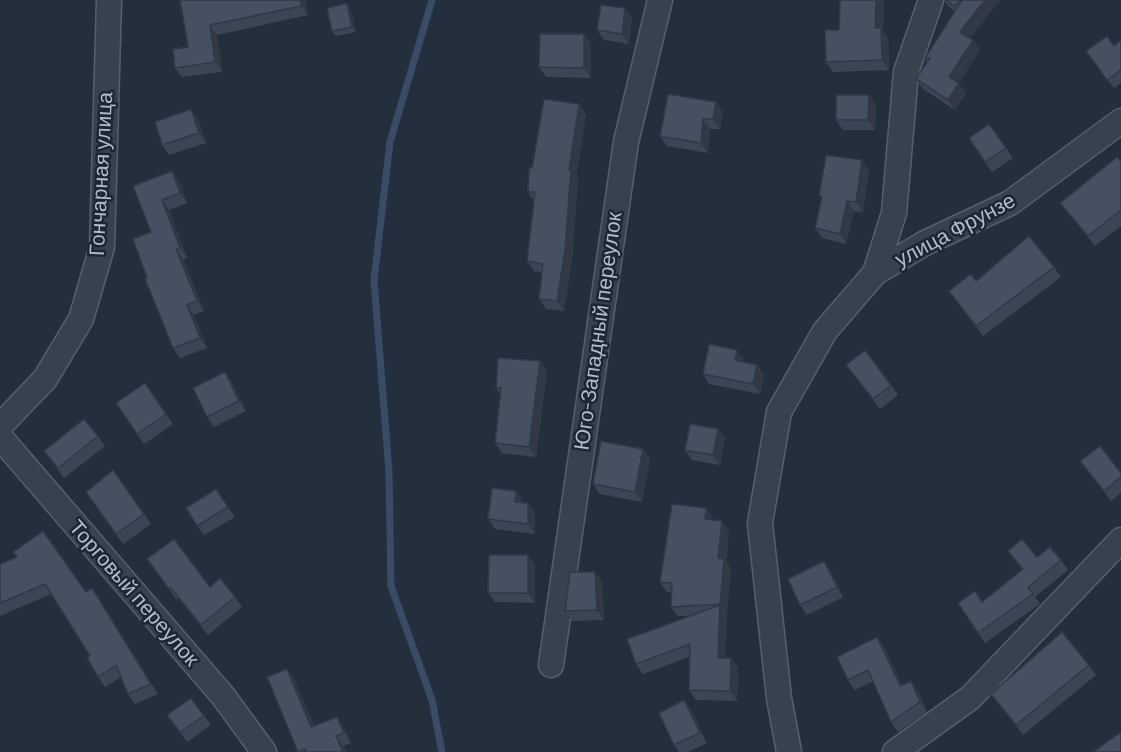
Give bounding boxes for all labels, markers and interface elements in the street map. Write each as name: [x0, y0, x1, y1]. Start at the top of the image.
street label: Гончарная улица: [84, 91, 118, 257]
street label: улица Фрунзе: [891, 188, 1019, 272]
street label: Юго-Западный переулок: [569, 210, 627, 452]
street label: Торговый переулок: [64, 515, 204, 671]

